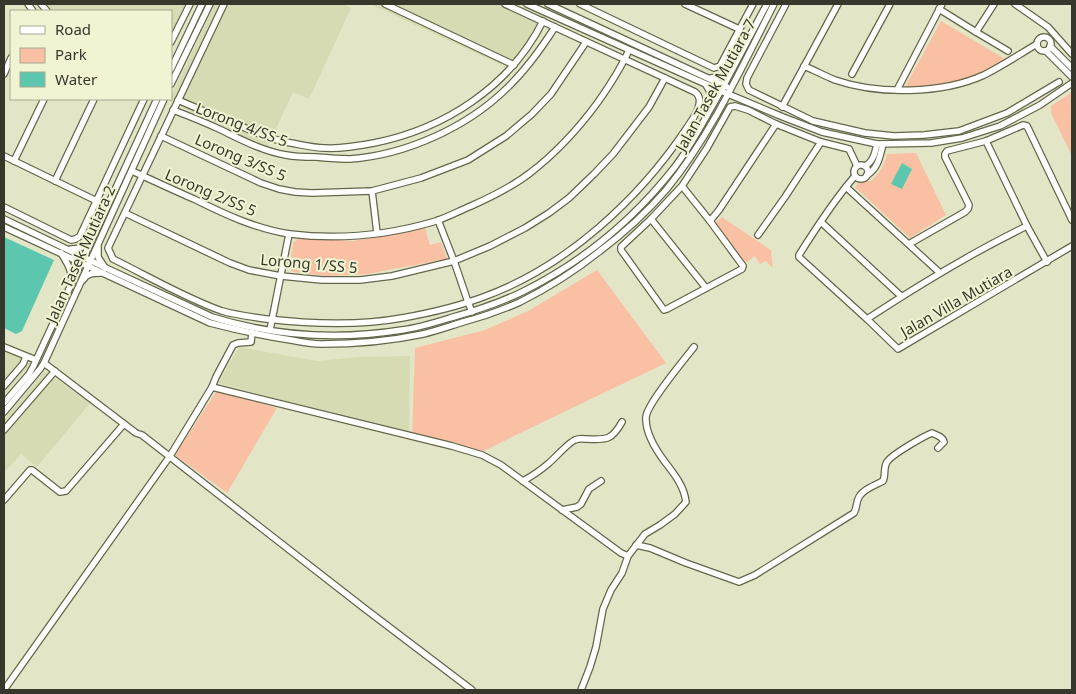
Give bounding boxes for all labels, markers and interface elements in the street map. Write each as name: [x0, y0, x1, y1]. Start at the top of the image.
legend: [10, 10, 172, 100]
street label: Jalan Tasek Mutiara 7: [669, 15, 760, 157]
text: Road: [55, 19, 91, 39]
text: Park: [55, 44, 87, 64]
text: Water: [55, 69, 97, 89]
street label: Lorong 4/SS 5: [193, 97, 291, 151]
street label: Lorong 3/SS 5: [192, 129, 290, 185]
street label: Lorong 2/SS 5: [162, 164, 260, 220]
street label: Jalan Tasek Mutiara 2: [40, 182, 119, 328]
street label: Lorong 1/SS 5: [260, 249, 358, 277]
street label: Jalan Villa Mutiara: [895, 261, 1015, 342]

